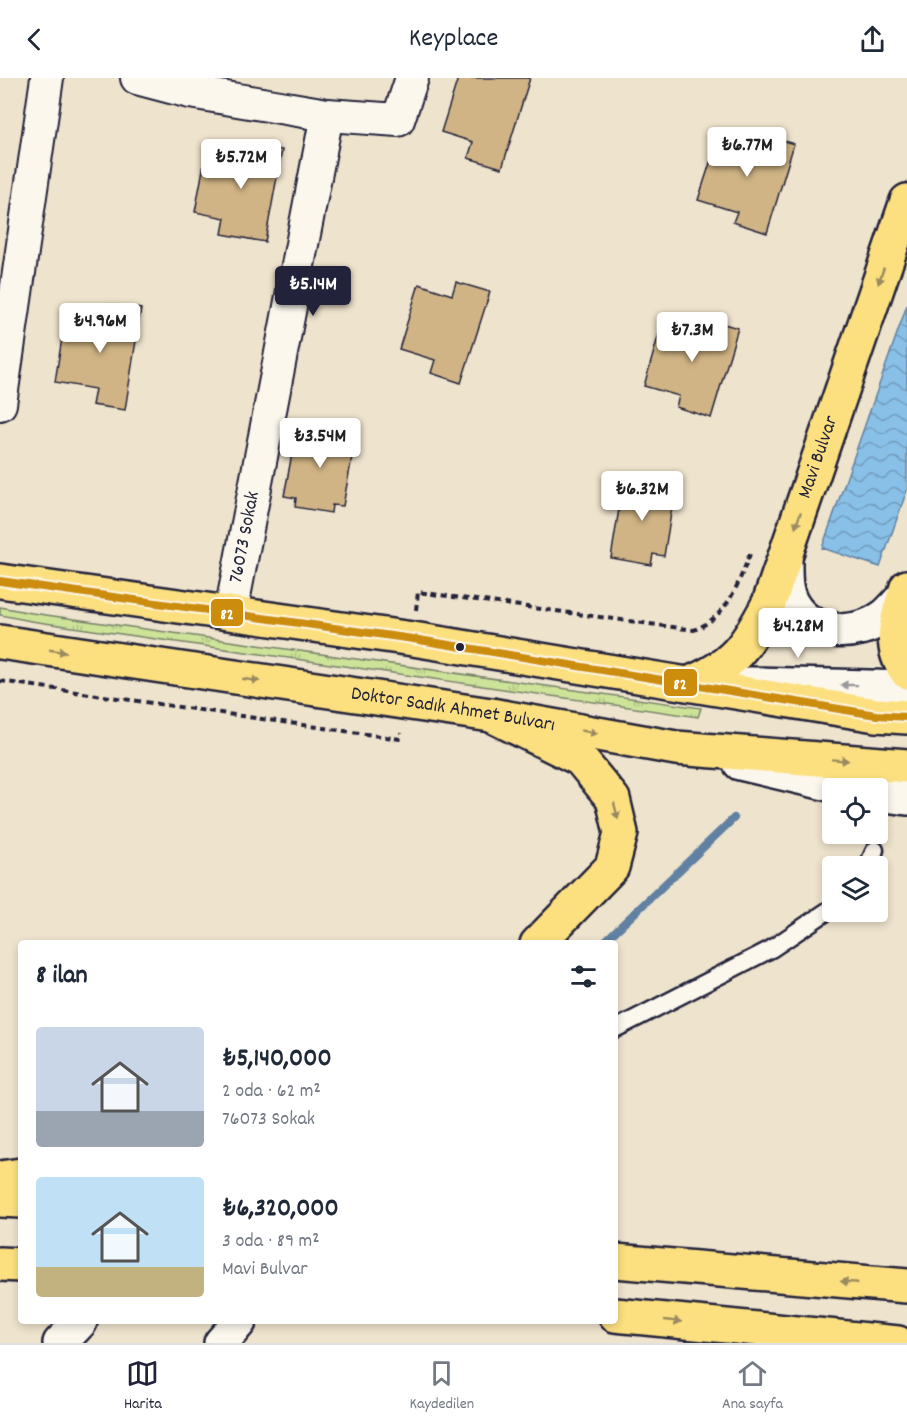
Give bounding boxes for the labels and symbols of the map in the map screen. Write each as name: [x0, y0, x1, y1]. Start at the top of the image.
pin: ₺6.77M: [698, 127, 796, 178]
pin: ₺5.72M: [192, 139, 290, 190]
pin: ₺5.14M: [264, 266, 362, 317]
one-way arrow: [876, 267, 886, 285]
pin: ₺4.96M: [51, 303, 149, 354]
pin: ₺7.3M: [650, 312, 734, 363]
street label: Mavi Bulvar: [792, 412, 846, 502]
pin: ₺3.54M: [271, 418, 369, 469]
pin: ₺6.32M: [593, 471, 691, 522]
street label: 76073 Sokak: [223, 489, 268, 586]
one-way arrow: [793, 511, 802, 529]
line badge: 82: [210, 598, 244, 627]
text: 82: [220, 604, 234, 627]
pin: ₺4.28M: [749, 608, 847, 659]
unlabelled marker: [454, 641, 466, 653]
one-way arrow: [48, 647, 67, 656]
line badge: 82: [663, 668, 698, 697]
text: 82: [673, 674, 687, 697]
one-way arrow: [241, 675, 260, 684]
street label: Doktor Sadık Ahmet Bulvarı: [349, 680, 557, 740]
one-way arrow: [839, 680, 858, 690]
one-way arrow: [579, 728, 598, 737]
one-way arrow: [830, 755, 849, 765]
one-way arrow: [612, 802, 622, 821]
one-way arrow: [839, 1277, 858, 1287]
one-way arrow: [664, 1316, 683, 1326]

